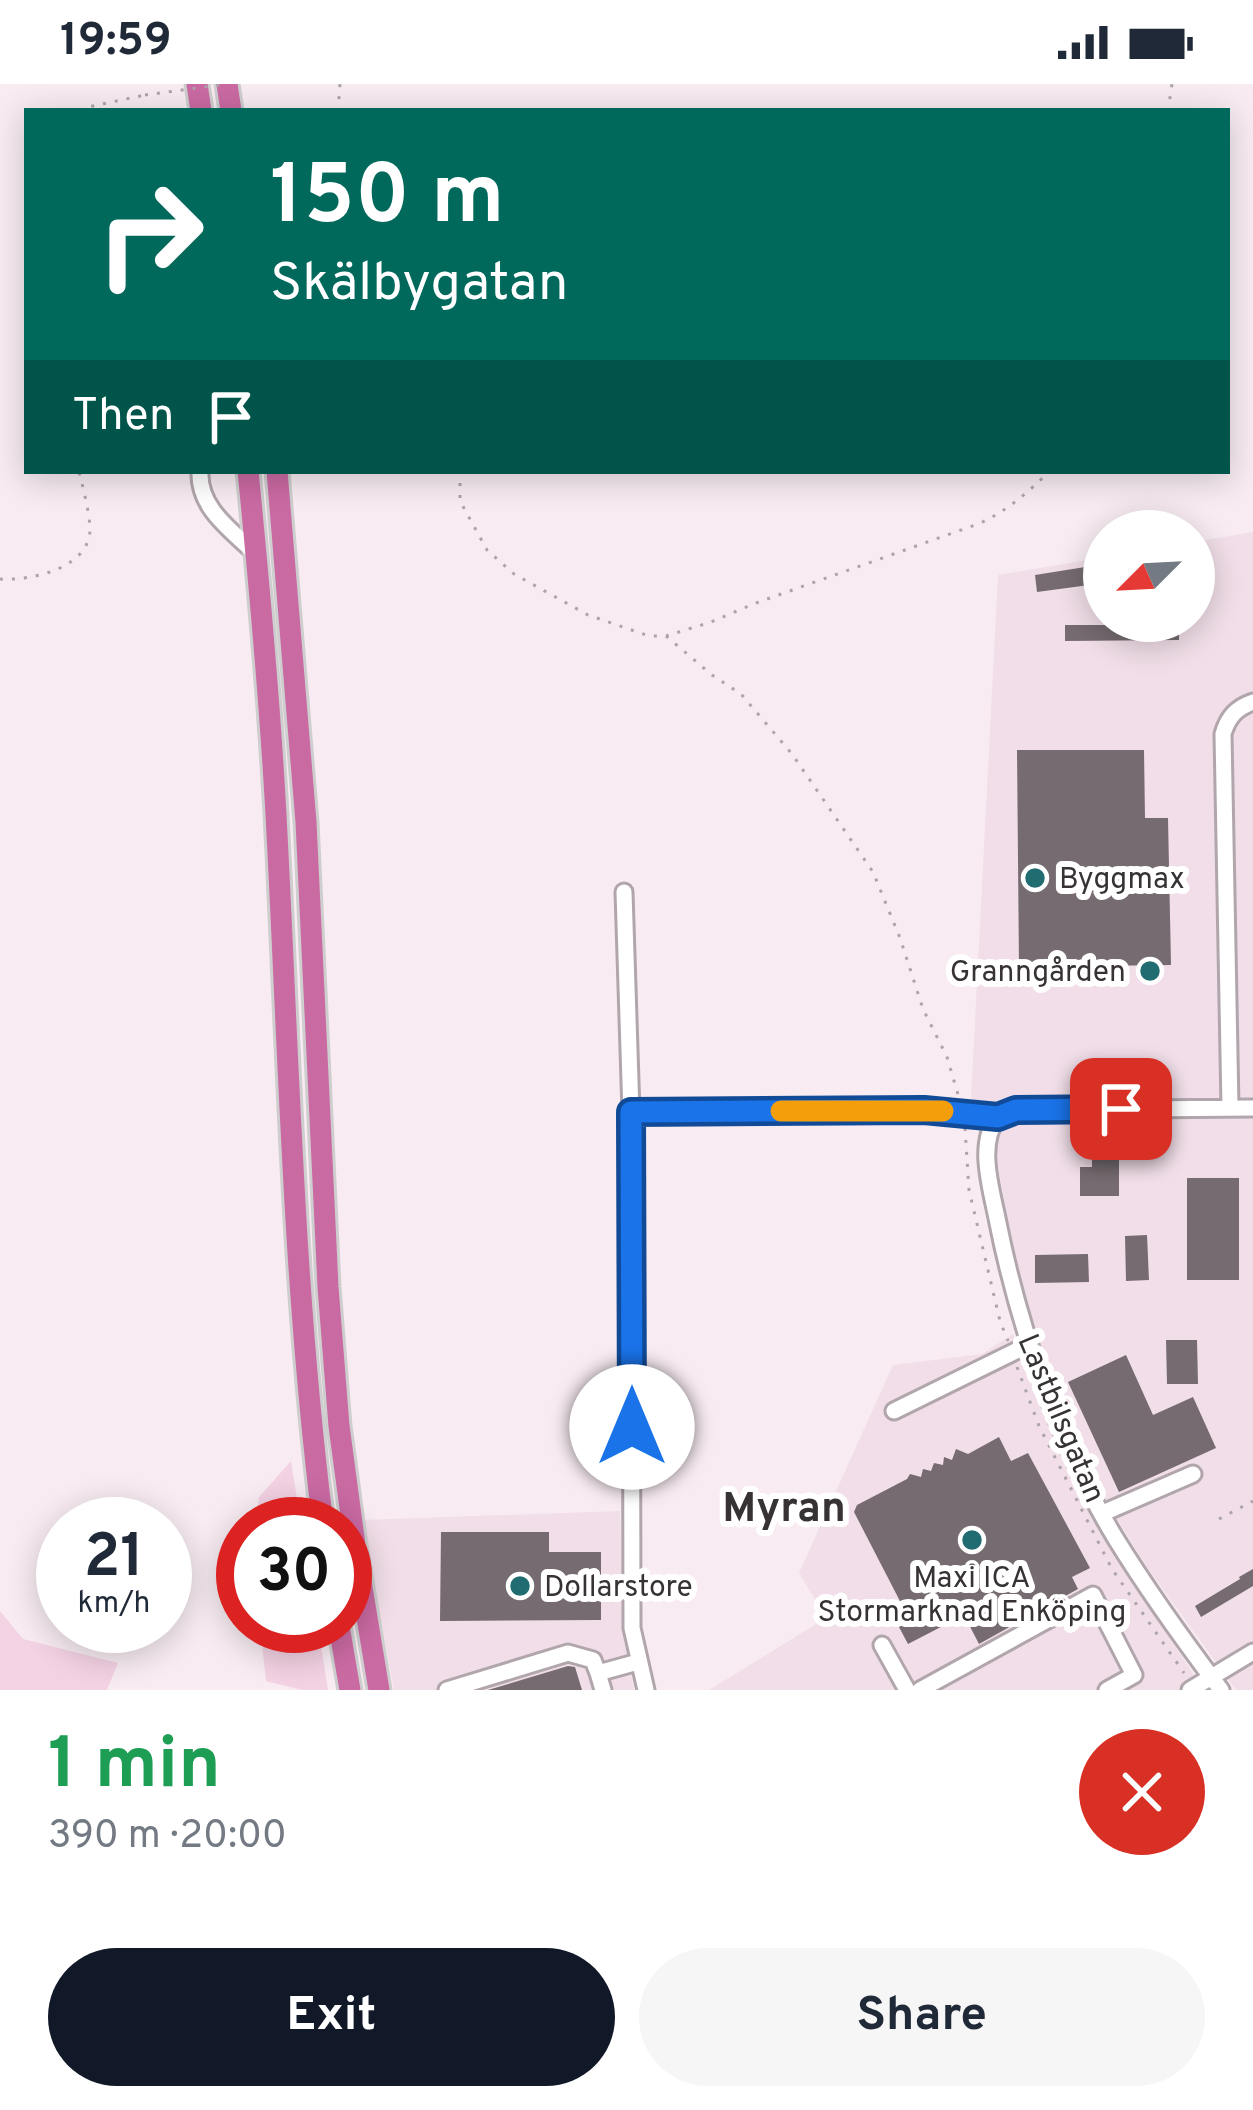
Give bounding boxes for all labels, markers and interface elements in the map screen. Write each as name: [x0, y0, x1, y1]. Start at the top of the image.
text: 19:59: [60, 14, 172, 71]
text: 150 m: [270, 147, 505, 253]
icon: right: [72, 156, 228, 312]
text: Skälbygatan: [270, 251, 568, 320]
icon: arrive: [198, 384, 264, 450]
text: Then: [72, 389, 174, 446]
north arrow: [1083, 510, 1215, 642]
map controls: [1083, 510, 1215, 642]
place label: Byggmax: [1059, 862, 1185, 899]
marker: Byggmax: [1022, 865, 1048, 891]
place label: Granngården: [950, 955, 1126, 992]
marker: Granngården: [1137, 958, 1163, 984]
pin: [1070, 1058, 1172, 1160]
icon: arrive: [1088, 1076, 1154, 1142]
street label: Lastbilsgatan: [1008, 1329, 1112, 1509]
position arrow: [569, 1364, 695, 1490]
district label: Myran: [722, 1484, 846, 1537]
speed limit sign: 30: [216, 1497, 372, 1653]
text: 21: [84, 1522, 144, 1598]
marker: Maxi ICA Stormarknad Enköping: [959, 1527, 985, 1553]
place label: Maxi ICA Stormarknad Enköping: [818, 1561, 1126, 1632]
place label: Dollarstore: [544, 1570, 693, 1607]
marker: Dollarstore: [507, 1573, 533, 1599]
text: km/h: [78, 1586, 150, 1623]
text: 1 min: [48, 1722, 221, 1814]
button: close: [1079, 1729, 1205, 1855]
text: 390 m · 20:00: [48, 1813, 287, 1862]
button: Exit: [48, 1948, 615, 2086]
button: Share: [639, 1948, 1205, 2086]

